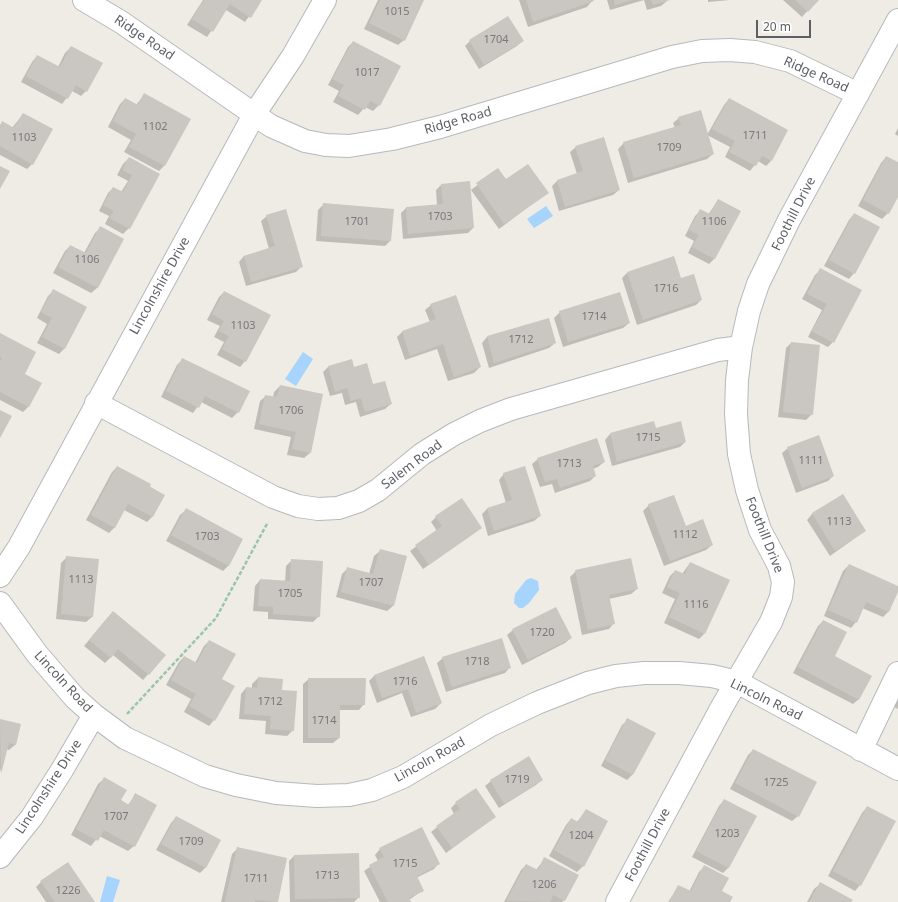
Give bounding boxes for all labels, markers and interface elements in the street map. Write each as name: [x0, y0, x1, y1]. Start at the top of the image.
house number: 1015: [384, 5, 410, 19]
street label: Ridge Road: [111, 12, 177, 64]
scale bar: [758, 12, 813, 38]
text: 20 m: [763, 18, 791, 35]
house number: 1704: [483, 33, 509, 47]
street label: Ridge Road: [781, 54, 851, 96]
house number: 1017: [354, 66, 380, 80]
street label: Ridge Road: [423, 104, 493, 138]
house number: 1102: [142, 120, 168, 134]
house number: 1711: [742, 129, 768, 143]
house number: 1103: [11, 131, 37, 145]
house number: 1709: [656, 141, 682, 155]
street label: Foothill Drive: [769, 174, 819, 254]
house number: 1703: [427, 210, 453, 224]
house number: 1701: [344, 215, 370, 229]
house number: 1106: [701, 215, 727, 229]
street label: Lincolnshire Drive: [127, 234, 193, 338]
house number: 1106: [74, 253, 100, 267]
house number: 1716: [653, 282, 679, 296]
house number: 1714: [581, 310, 607, 324]
house number: 1103: [230, 319, 256, 333]
house number: 1712: [508, 333, 534, 347]
house number: 1706: [278, 404, 304, 418]
house number: 1715: [635, 431, 661, 445]
street label: Salem Road: [379, 437, 445, 493]
house number: 1111: [798, 454, 824, 468]
house number: 1713: [556, 457, 582, 471]
street label: Foothill Drive: [742, 495, 786, 575]
house number: 1113: [826, 515, 852, 529]
house number: 1112: [672, 528, 698, 542]
house number: 1703: [194, 530, 220, 544]
house number: 1113: [68, 573, 94, 587]
house number: 1707: [358, 576, 384, 590]
house number: 1705: [277, 587, 303, 601]
house number: 1116: [683, 598, 709, 612]
house number: 1720: [529, 626, 555, 640]
street label: Lincoln Road: [31, 648, 95, 716]
house number: 1718: [464, 655, 490, 669]
house number: 1716: [392, 675, 418, 689]
street label: Lincoln Road: [727, 676, 805, 724]
house number: 1712: [257, 695, 283, 709]
house number: 1714: [311, 714, 337, 728]
street label: Lincoln Road: [392, 734, 468, 786]
street label: Lincolnshire Drive: [13, 737, 85, 837]
house number: 1719: [504, 773, 530, 787]
house number: 1725: [763, 776, 789, 790]
street label: Foothill Drive: [622, 806, 674, 884]
house number: 1707: [103, 810, 129, 824]
house number: 1203: [714, 827, 740, 841]
house number: 1204: [568, 829, 594, 843]
house number: 1709: [178, 835, 204, 849]
house number: 1715: [392, 857, 418, 871]
house number: 1713: [314, 869, 340, 883]
house number: 1711: [243, 872, 269, 886]
house number: 1206: [531, 878, 557, 892]
house number: 1226: [55, 884, 81, 898]

